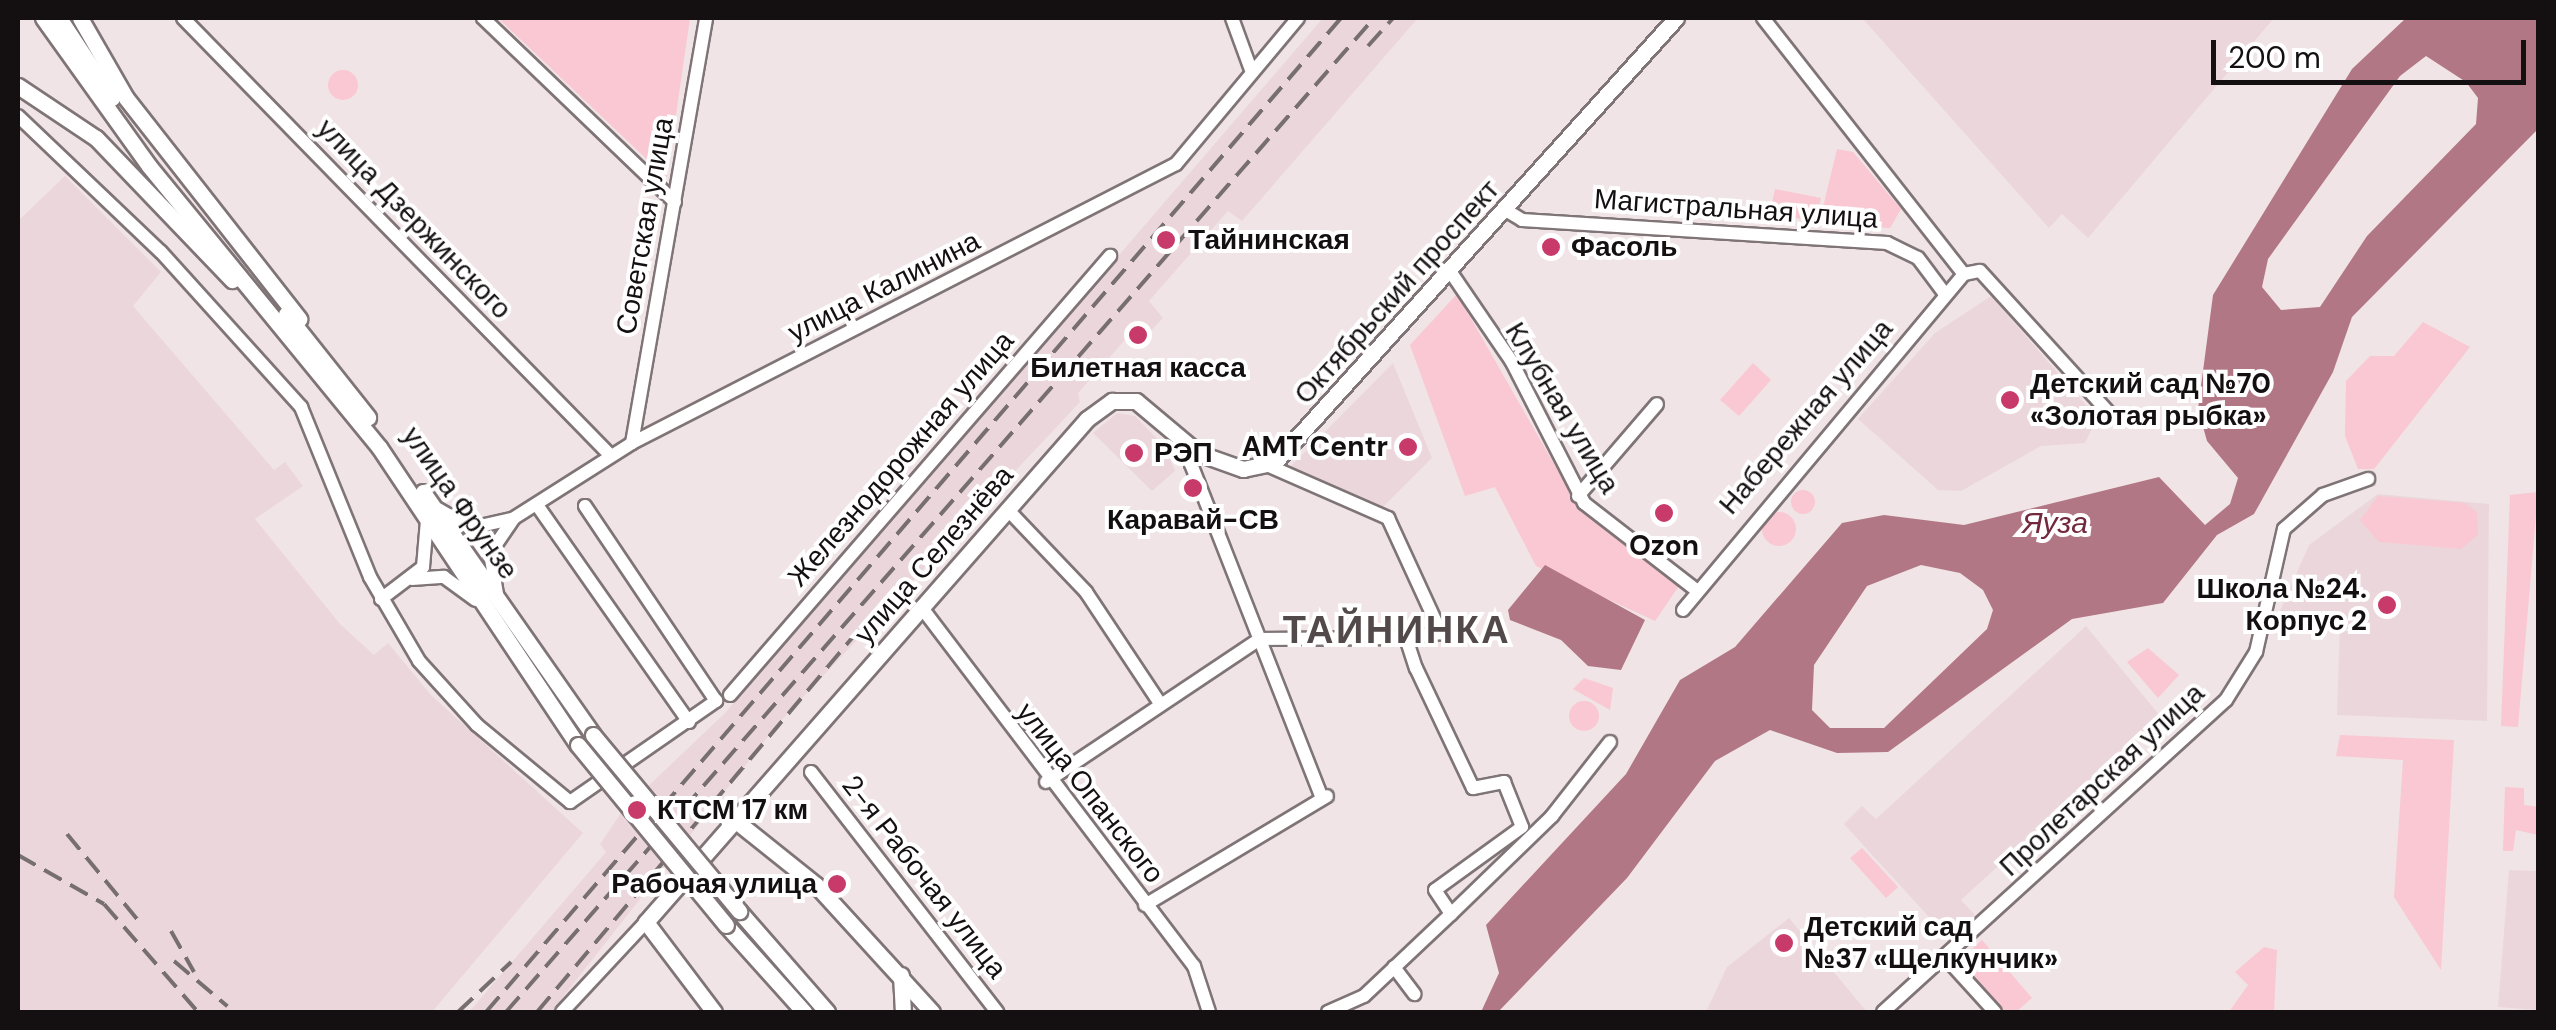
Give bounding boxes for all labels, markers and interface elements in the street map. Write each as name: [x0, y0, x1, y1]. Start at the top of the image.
scale bar: [2216, 20, 2531, 82]
text: 200 m: [2228, 38, 2321, 77]
street label: улица Дзержинского: [310, 112, 518, 326]
street label: Советская улица: [609, 115, 681, 337]
street label: Октябрьский проспект: [1288, 173, 1506, 411]
street label: Магистральная улица: [1593, 182, 1879, 236]
place label: Тайнинская: [1188, 223, 1350, 257]
street label: улица Калинина: [783, 224, 985, 350]
marker: Тайнинская: [1153, 227, 1179, 253]
place label: Фасоль: [1571, 230, 1677, 264]
marker: Фасоль: [1540, 236, 1562, 258]
street label: Набережная улица: [1712, 313, 1900, 521]
street label: Клубная улица: [1498, 316, 1626, 500]
marker: Билетная касса: [1127, 324, 1149, 346]
street label: Железнодорожная улица: [781, 325, 1021, 593]
place label: Билетная касса: [1030, 351, 1246, 385]
place label: Детский сад №70 «Золотая рыбка»: [2030, 367, 2271, 433]
marker: Детский сад №70 «Золотая рыбка»: [1999, 389, 2021, 411]
street label: улица Фрунзе: [395, 420, 525, 586]
place label: AMT Centr: [1242, 430, 1388, 464]
place label: РЭП: [1154, 436, 1213, 470]
marker: AMT Centr: [1397, 436, 1419, 458]
marker: РЭП: [1123, 442, 1145, 464]
street label: улица Селезнёва: [848, 459, 1020, 651]
marker: Каравай-СВ: [1182, 477, 1204, 499]
marker: Ozon: [1653, 502, 1675, 524]
place label: Каравай-СВ: [1107, 503, 1279, 537]
water label: Яуза: [2022, 505, 2088, 541]
place label: Ozon: [1629, 529, 1699, 563]
place label: Школа №24. Корпус 2: [2196, 572, 2367, 638]
marker: Школа №24. Корпус 2: [2376, 594, 2398, 616]
district label: ТАЙНИНКА: [1283, 608, 1511, 654]
street label: Пролетарская улица: [1993, 677, 2211, 883]
street label: улица Опанского: [1009, 696, 1171, 890]
street label: 2-я Рабочая улица: [834, 769, 1014, 985]
place label: КТСМ 17 км: [657, 793, 808, 827]
marker: КТСМ 17 км: [626, 799, 648, 821]
place label: Рабочая улица: [611, 867, 817, 901]
marker: Рабочая улица: [826, 873, 848, 895]
place label: Детский сад №37 «Щелкунчик»: [1804, 910, 2058, 976]
marker: Детский сад №37 «Щелкунчик»: [1773, 932, 1795, 954]

